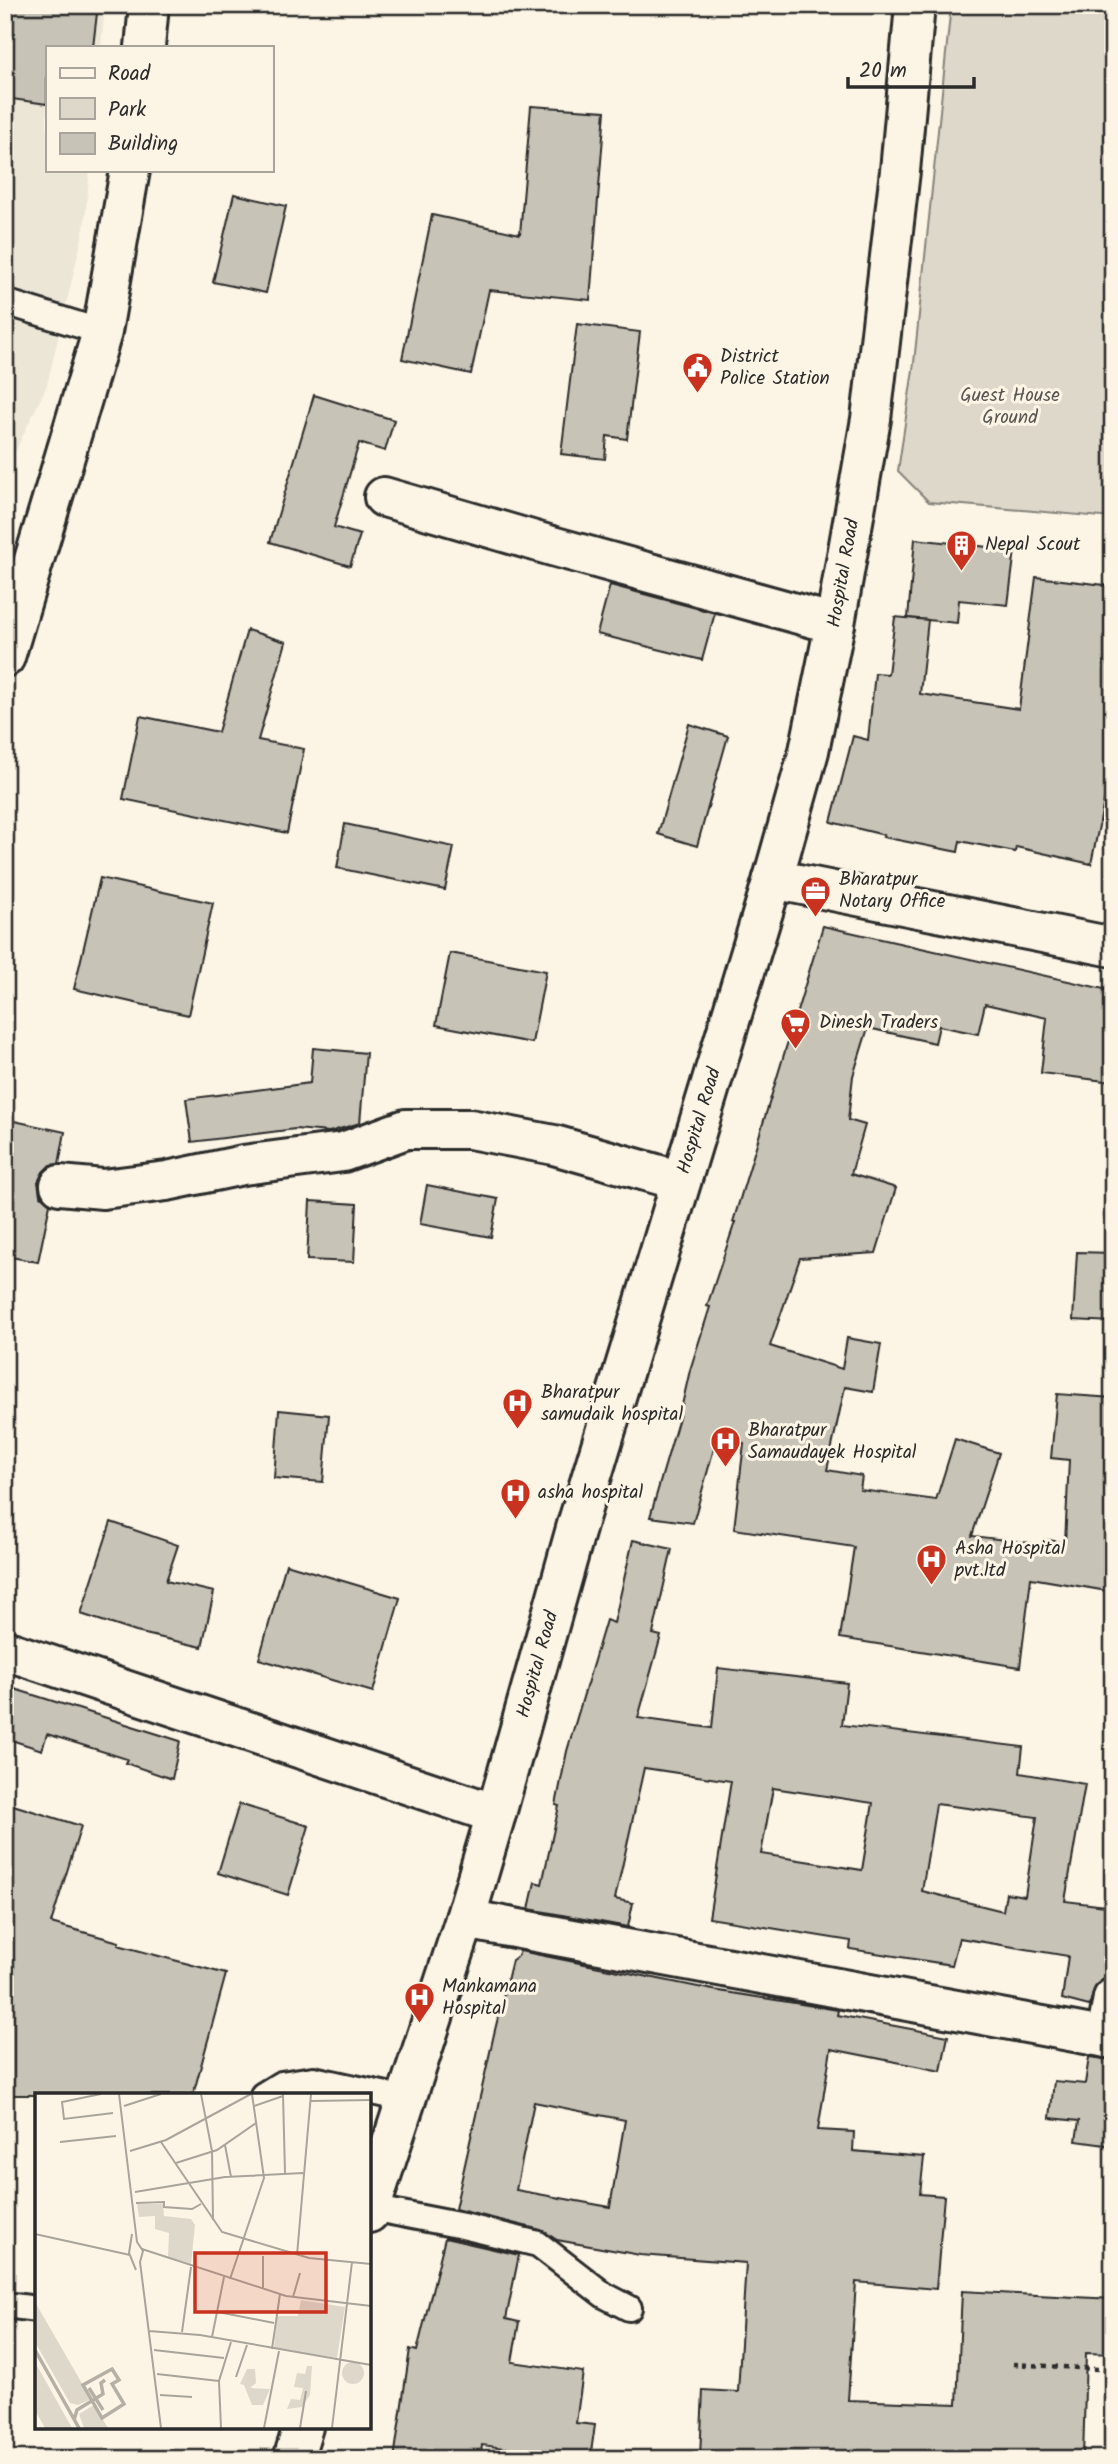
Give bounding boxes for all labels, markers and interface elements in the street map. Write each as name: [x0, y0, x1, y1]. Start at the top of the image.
legend: [46, 46, 273, 172]
scale bar: [848, 46, 974, 90]
text: 20 m: [859, 55, 907, 88]
text: Road: [108, 58, 151, 91]
text: Park: [108, 94, 146, 127]
text: Building: [108, 128, 178, 161]
place label: District Police Station: [720, 342, 830, 394]
public building icon: District Police Station: [680, 351, 714, 395]
park label: Guest House Ground: [960, 381, 1060, 433]
street label: Hospital Road: [820, 516, 868, 630]
building icon: Nepal Scout: [945, 528, 979, 572]
place label: Nepal Scout: [985, 530, 1081, 560]
place label: Bharatpur Notary Office: [839, 865, 946, 917]
office icon: Bharatpur Notary Office: [799, 874, 833, 918]
supermarket icon: Dinesh Traders: [779, 1006, 813, 1050]
place label: Dinesh Traders: [819, 1008, 938, 1038]
street label: Hospital Road: [669, 1064, 730, 1178]
place label: Bharatpur samudaik hospital: [541, 1378, 683, 1430]
hospital icon: Bharatpur samudaik hospital: [501, 1387, 535, 1431]
place label: Bharatpur Samaudayek Hospital: [748, 1416, 917, 1468]
hospital icon: Bharatpur Samaudayek Hospital: [708, 1425, 742, 1469]
hospital icon: asha hospital: [498, 1476, 532, 1520]
place label: asha hospital: [538, 1478, 643, 1508]
place label: Asha Hospital pvt.ltd: [954, 1534, 1066, 1586]
hospital icon: Asha Hospital pvt.ltd: [915, 1543, 949, 1587]
street label: Hospital Road: [509, 1607, 567, 1721]
place label: Mankamana Hospital: [442, 1972, 537, 2024]
hospital icon: Mankamana Hospital: [402, 1981, 436, 2025]
inset map: [35, 2093, 371, 2429]

